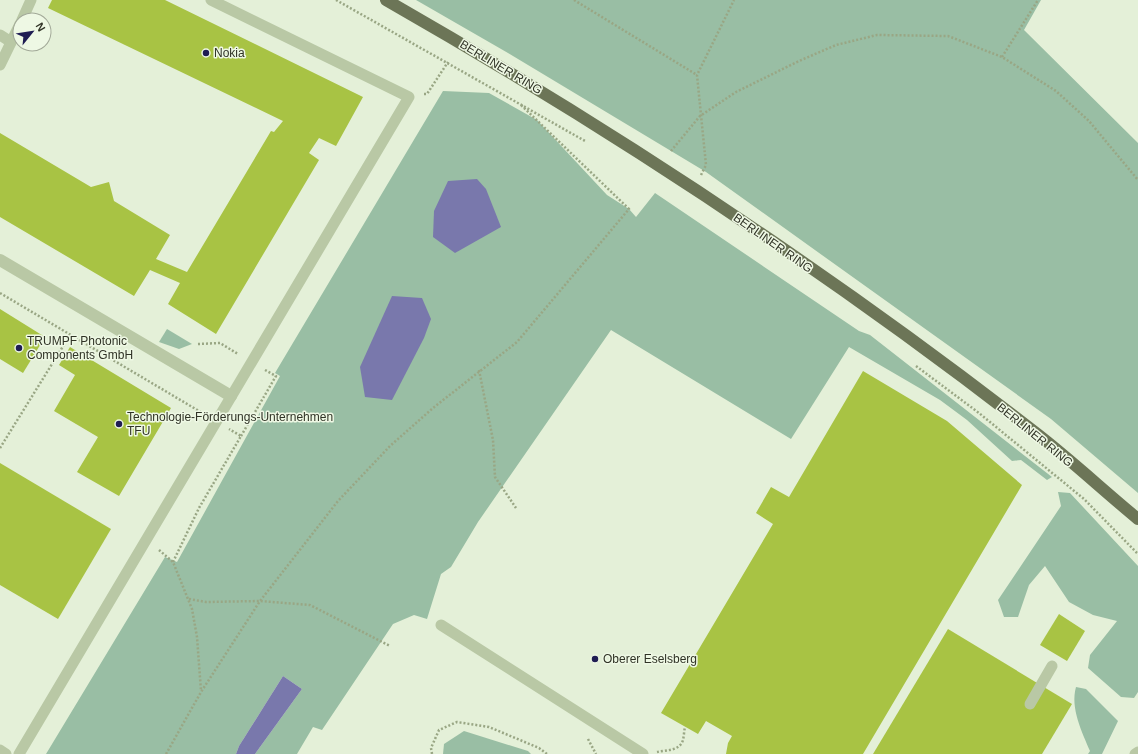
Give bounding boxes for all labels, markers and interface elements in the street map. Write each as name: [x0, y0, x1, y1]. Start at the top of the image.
north arrow: [12, 12, 52, 52]
text: N: [33, 21, 48, 33]
street label: BERLINER RING: [457, 37, 545, 97]
place label: Nokia: [214, 46, 245, 60]
marker: Nokia: [201, 48, 211, 58]
street label: BERLINER RING: [731, 210, 815, 276]
place label: TRUMPF Photonic Components GmbH: [27, 334, 133, 362]
marker: TRUMPF Photonic Components GmbH: [14, 343, 24, 353]
street label: BERLINER RING: [994, 400, 1076, 470]
place label: Technologie-Förderungs-Unternehmen TFU: [127, 410, 333, 438]
marker: Technologie-Förderungs-Unternehmen TFU: [114, 419, 124, 429]
place label: Oberer Eselsberg: [603, 652, 697, 666]
marker: Oberer Eselsberg: [590, 654, 600, 664]

